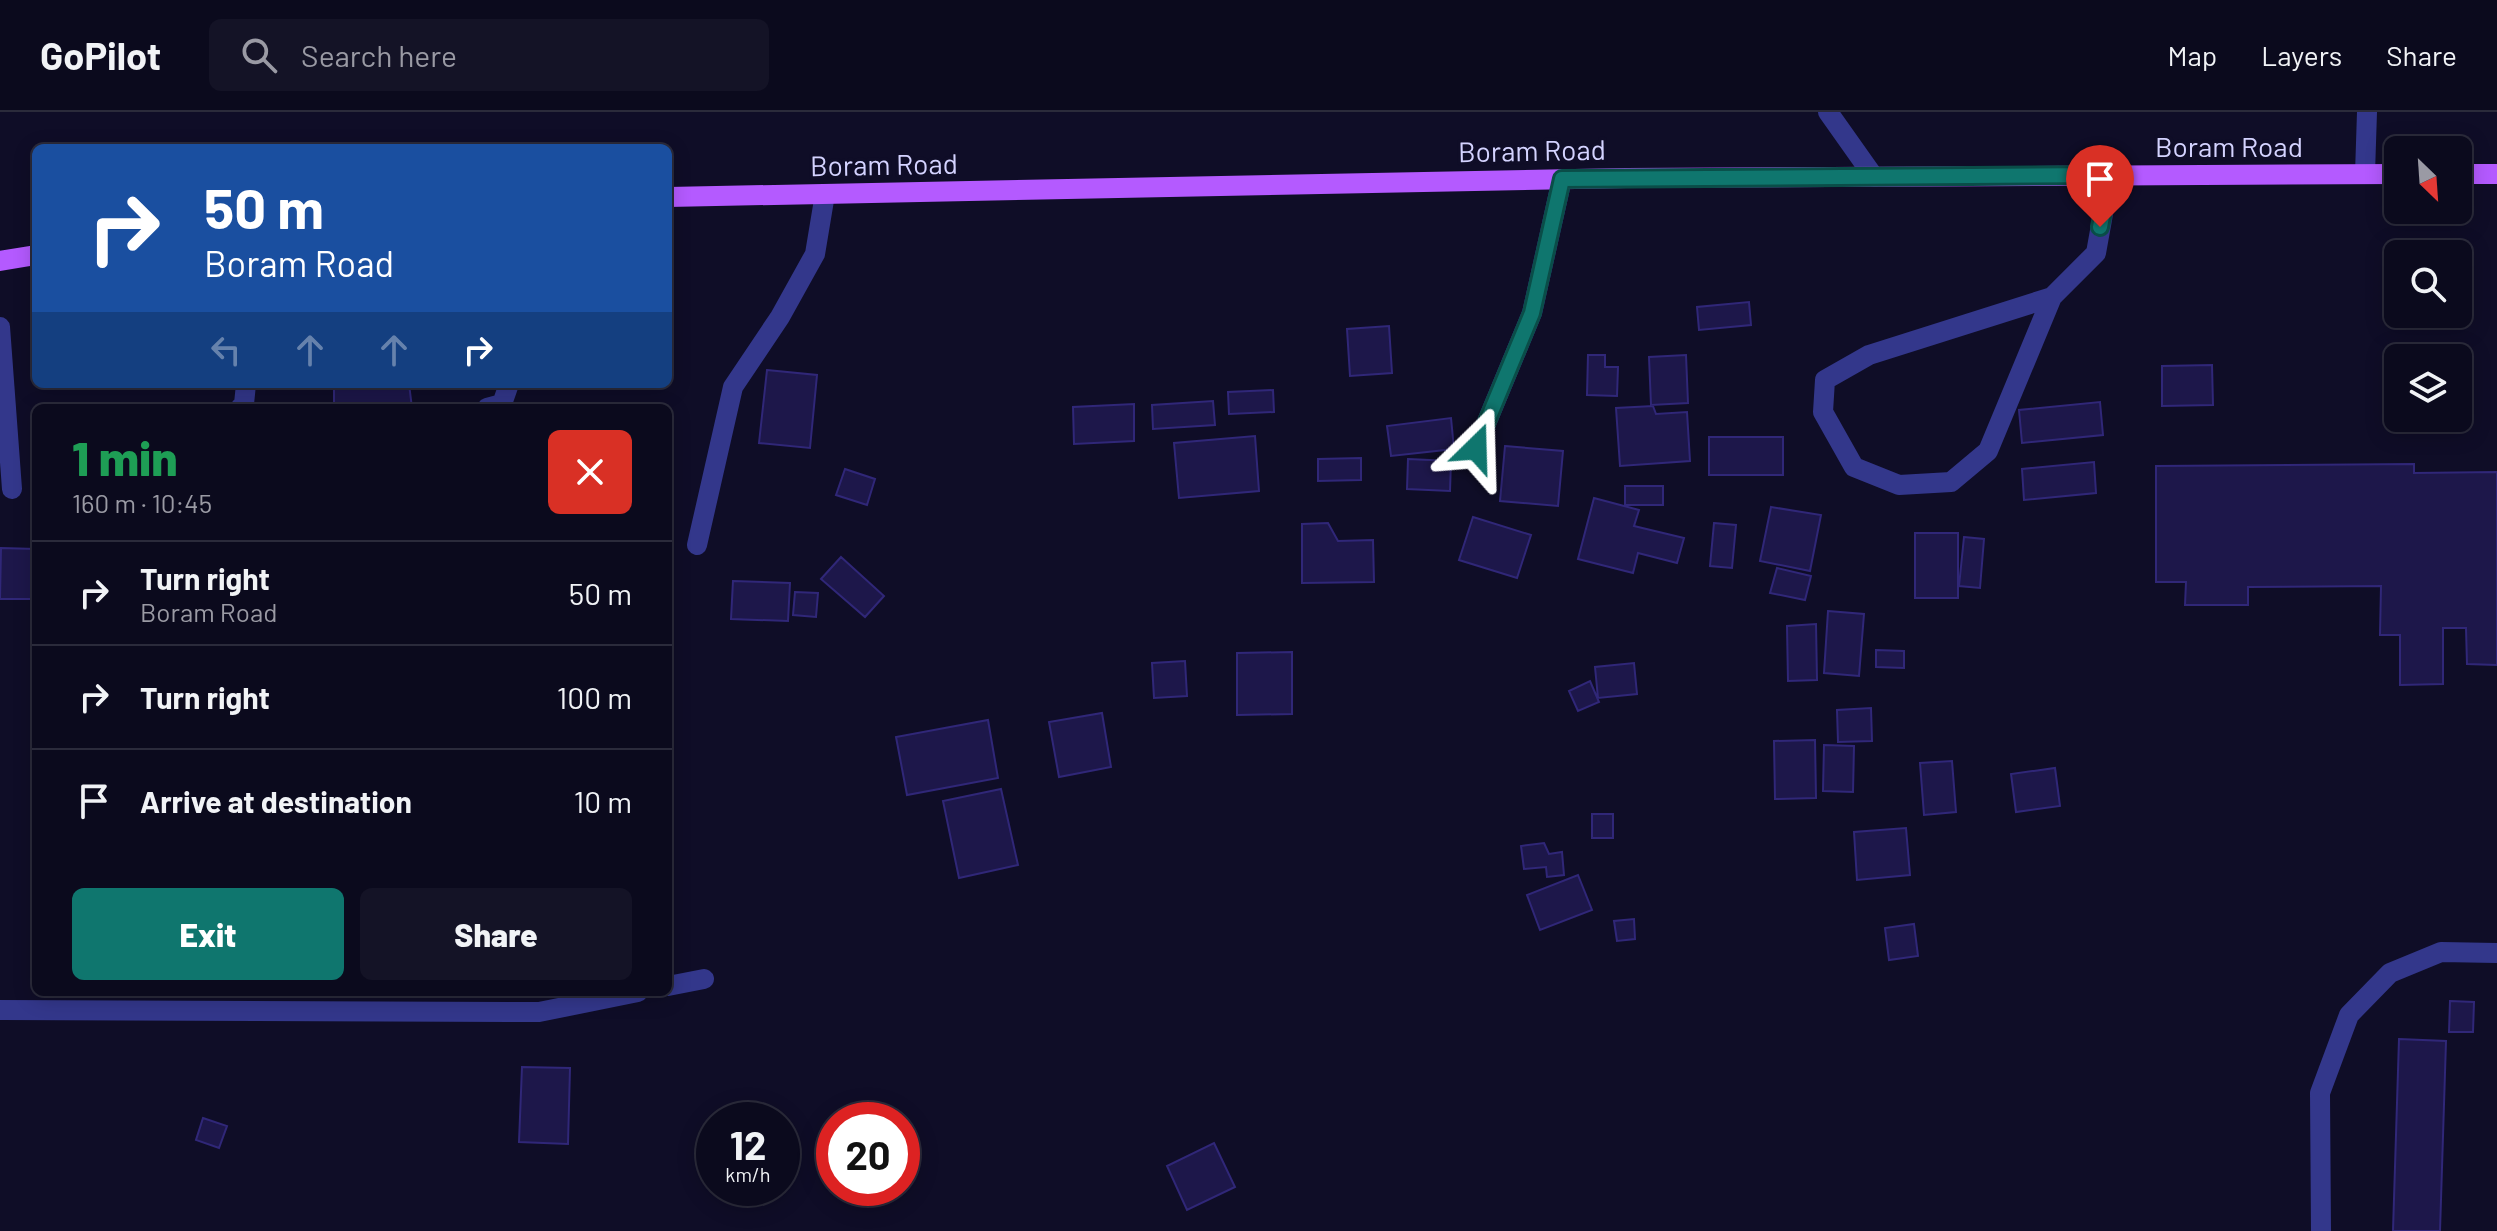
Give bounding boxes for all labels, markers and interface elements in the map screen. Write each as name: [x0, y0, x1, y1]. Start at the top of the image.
search box: [209, 19, 769, 91]
text: GoPilot: [40, 32, 161, 78]
icon: search: [237, 33, 281, 77]
text: Search here: [301, 37, 457, 73]
text: Map: [2167, 38, 2217, 72]
text: Layers: [2261, 38, 2342, 72]
text: Share: [2386, 38, 2457, 72]
street label: Boram Road: [2155, 129, 2303, 163]
street label: Boram Road: [1458, 132, 1606, 168]
north arrow: [2384, 136, 2472, 224]
map controls: [2384, 136, 2472, 432]
pin: [2066, 145, 2134, 227]
street label: Boram Road: [810, 146, 958, 182]
icon: arrive: [2078, 157, 2122, 201]
text: 50 m: [204, 173, 324, 240]
icon: right: [72, 176, 176, 280]
button: search: [2384, 240, 2472, 328]
text: Boram Road: [204, 241, 394, 284]
icon: left: [204, 328, 248, 372]
icon: ahead: [288, 328, 332, 372]
icon: ahead: [372, 328, 416, 372]
icon: right: [456, 328, 500, 372]
button: layers: [2384, 344, 2472, 432]
position arrow: [1434, 406, 1518, 490]
text: 1 min: [72, 428, 178, 486]
button: close: [548, 430, 632, 514]
text: 160 m · 10:45: [72, 487, 212, 518]
text: Turn right: [140, 560, 270, 596]
icon: right: [72, 571, 116, 615]
text: 50 m: [569, 575, 632, 611]
text: Boram Road: [140, 596, 277, 627]
icon: right: [72, 675, 116, 719]
text: Turn right: [140, 679, 270, 715]
text: 100 m: [557, 679, 632, 715]
icon: arrive: [72, 779, 116, 823]
text: Arrive at destination: [140, 783, 412, 819]
text: 10 m: [574, 783, 632, 819]
button: Exit: [72, 888, 344, 980]
button: Share: [360, 888, 632, 980]
speed limit sign: 20: [816, 1102, 920, 1206]
text: 12: [730, 1120, 766, 1168]
text: km/h: [725, 1162, 771, 1186]

